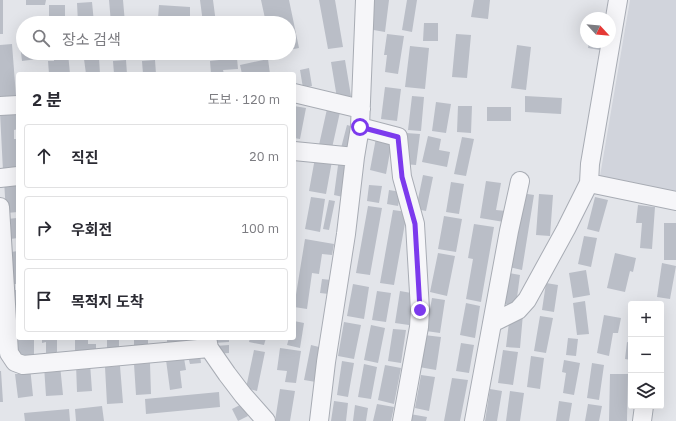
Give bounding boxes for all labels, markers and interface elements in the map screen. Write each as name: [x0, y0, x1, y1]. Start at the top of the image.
north arrow: [580, 12, 616, 48]
search box: [16, 16, 296, 60]
icon: search: [30, 27, 52, 49]
text: 장소 검색: [62, 30, 121, 49]
text: 2 분: [32, 89, 62, 111]
text: 도보 · 120 m: [208, 91, 280, 108]
route start: [351, 118, 369, 136]
icon: ahead: [33, 145, 55, 167]
text: 직진: [71, 148, 99, 167]
text: 20 m: [249, 148, 279, 165]
icon: right: [33, 217, 55, 239]
text: 우회전: [71, 220, 112, 239]
text: 100 m: [241, 220, 279, 237]
icon: arrive: [33, 289, 55, 311]
text: 목적지 도착: [71, 292, 144, 311]
route end: [411, 301, 429, 319]
map controls: [628, 301, 664, 409]
button: +: [628, 301, 664, 337]
button: −: [628, 337, 664, 373]
button: layers: [628, 373, 664, 409]

